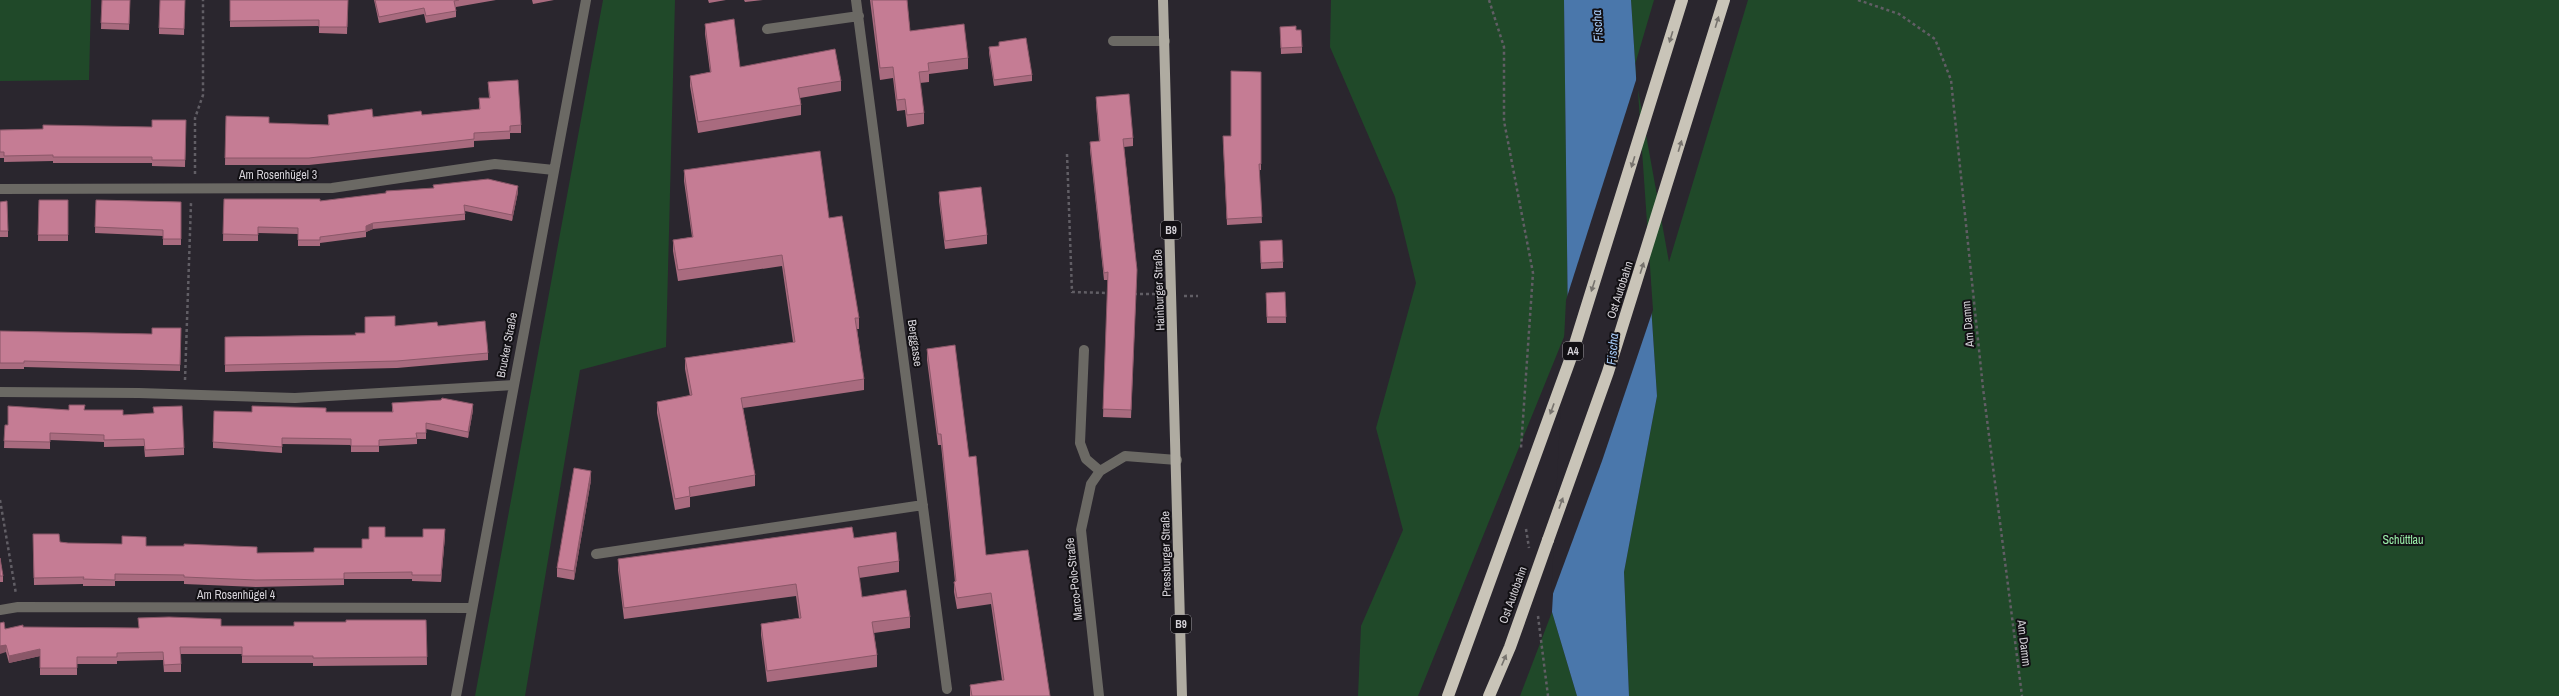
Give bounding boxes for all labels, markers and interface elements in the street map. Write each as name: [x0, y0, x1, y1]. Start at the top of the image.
water label: Fischa: [1588, 9, 1607, 43]
one-way arrow: [1714, 16, 1720, 28]
one-way arrow: [1668, 32, 1674, 44]
one-way arrow: [1677, 140, 1683, 152]
one-way arrow: [1630, 156, 1636, 168]
street label: Am Rosenhügel 3: [238, 167, 317, 183]
road number: B9: [1161, 221, 1181, 239]
street label: Hainburger Straße: [1150, 249, 1168, 331]
street label: Ost Autobahn: [1603, 259, 1637, 321]
one-way arrow: [1639, 262, 1645, 274]
one-way arrow: [1590, 280, 1596, 292]
street label: Am Damm: [1958, 300, 1978, 349]
street label: Brucker Straße: [493, 311, 521, 379]
street label: Berggasse: [904, 319, 926, 367]
water label: Fischa: [1603, 332, 1622, 366]
road number: A4: [1563, 342, 1583, 360]
one-way arrow: [1549, 403, 1555, 415]
one-way arrow: [1559, 497, 1565, 509]
street label: Pressburger Straße: [1157, 511, 1175, 597]
park label: Schüttlau: [2382, 532, 2424, 548]
street label: Marco-Polo-Straße: [1062, 537, 1086, 621]
street label: Ost Autobahn: [1495, 564, 1531, 626]
street label: Am Rosenhügel 4: [196, 587, 276, 603]
road number: B9: [1171, 615, 1191, 633]
street label: Am Damm: [2013, 618, 2035, 667]
one-way arrow: [1501, 655, 1507, 666]

